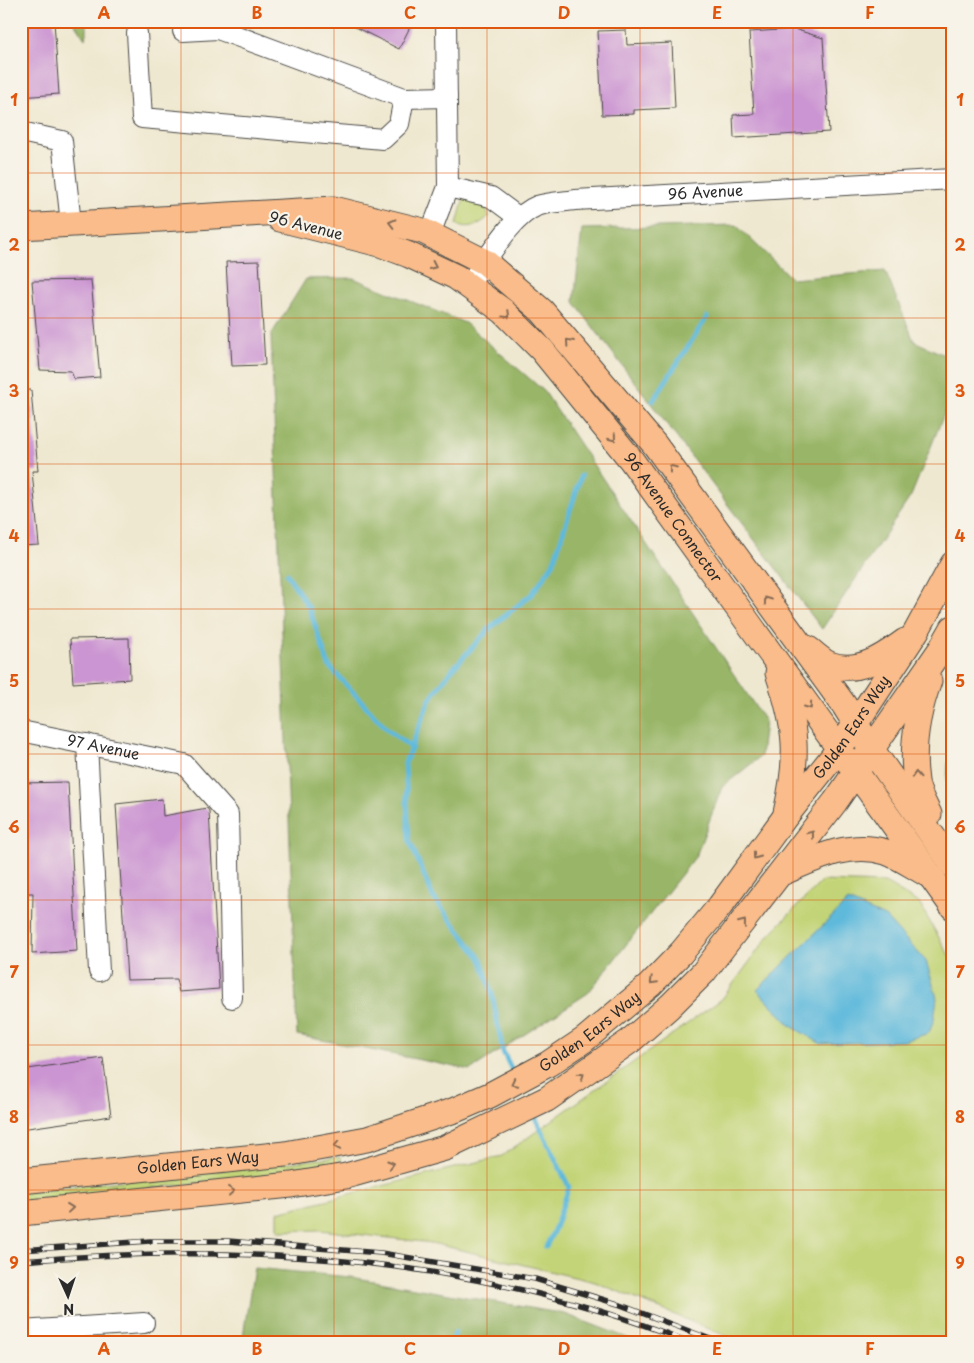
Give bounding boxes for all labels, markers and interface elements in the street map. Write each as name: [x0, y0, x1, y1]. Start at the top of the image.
text: A: [98, 0, 111, 24]
text: B: [252, 0, 263, 24]
text: C: [404, 0, 416, 24]
text: D: [558, 0, 570, 24]
text: E: [712, 0, 722, 24]
text: F: [865, 0, 875, 24]
text: 1: [10, 87, 18, 111]
text: 1: [956, 87, 964, 111]
street label: 96 Avenue: [667, 178, 744, 205]
street label: 96 Avenue: [267, 204, 346, 245]
one-way arrow: [388, 218, 397, 229]
text: 2: [8, 232, 20, 256]
text: 2: [954, 232, 966, 256]
one-way arrow: [428, 260, 437, 270]
one-way arrow: [501, 309, 510, 318]
one-way arrow: [566, 339, 575, 348]
text: 3: [9, 378, 19, 402]
text: 3: [955, 378, 965, 402]
one-way arrow: [608, 432, 617, 441]
street label: 96 Avenue Connector: [619, 447, 729, 587]
one-way arrow: [669, 464, 678, 474]
text: 4: [9, 523, 20, 547]
text: 4: [955, 523, 966, 547]
one-way arrow: [764, 596, 773, 606]
text: 5: [9, 668, 19, 692]
text: 5: [955, 668, 965, 692]
street label: Golden Ears Way: [806, 670, 895, 784]
one-way arrow: [803, 700, 812, 710]
street label: 97 Avenue: [65, 728, 142, 765]
one-way arrow: [910, 771, 921, 779]
text: 6: [8, 814, 20, 838]
text: 6: [954, 814, 966, 838]
one-way arrow: [806, 831, 814, 840]
one-way arrow: [753, 850, 762, 860]
one-way arrow: [737, 919, 746, 929]
text: 7: [9, 959, 19, 983]
text: 7: [955, 959, 965, 983]
one-way arrow: [650, 976, 659, 985]
street label: Golden Ears Way: [534, 985, 645, 1077]
one-way arrow: [575, 1073, 585, 1082]
one-way arrow: [510, 1077, 519, 1087]
text: 8: [9, 1104, 19, 1128]
text: 8: [955, 1104, 965, 1128]
one-way arrow: [333, 1140, 342, 1151]
street label: Golden Ears Way: [136, 1144, 260, 1179]
one-way arrow: [387, 1160, 395, 1170]
one-way arrow: [228, 1186, 236, 1197]
one-way arrow: [66, 1203, 74, 1214]
text: 9: [9, 1250, 19, 1274]
text: 9: [955, 1250, 965, 1274]
north arrow: [42, 1270, 92, 1320]
text: N: [63, 1299, 75, 1320]
text: A: [98, 1336, 111, 1360]
text: B: [252, 1336, 263, 1360]
text: C: [404, 1336, 416, 1360]
text: D: [558, 1336, 570, 1360]
text: E: [712, 1336, 722, 1360]
text: F: [865, 1336, 875, 1360]

